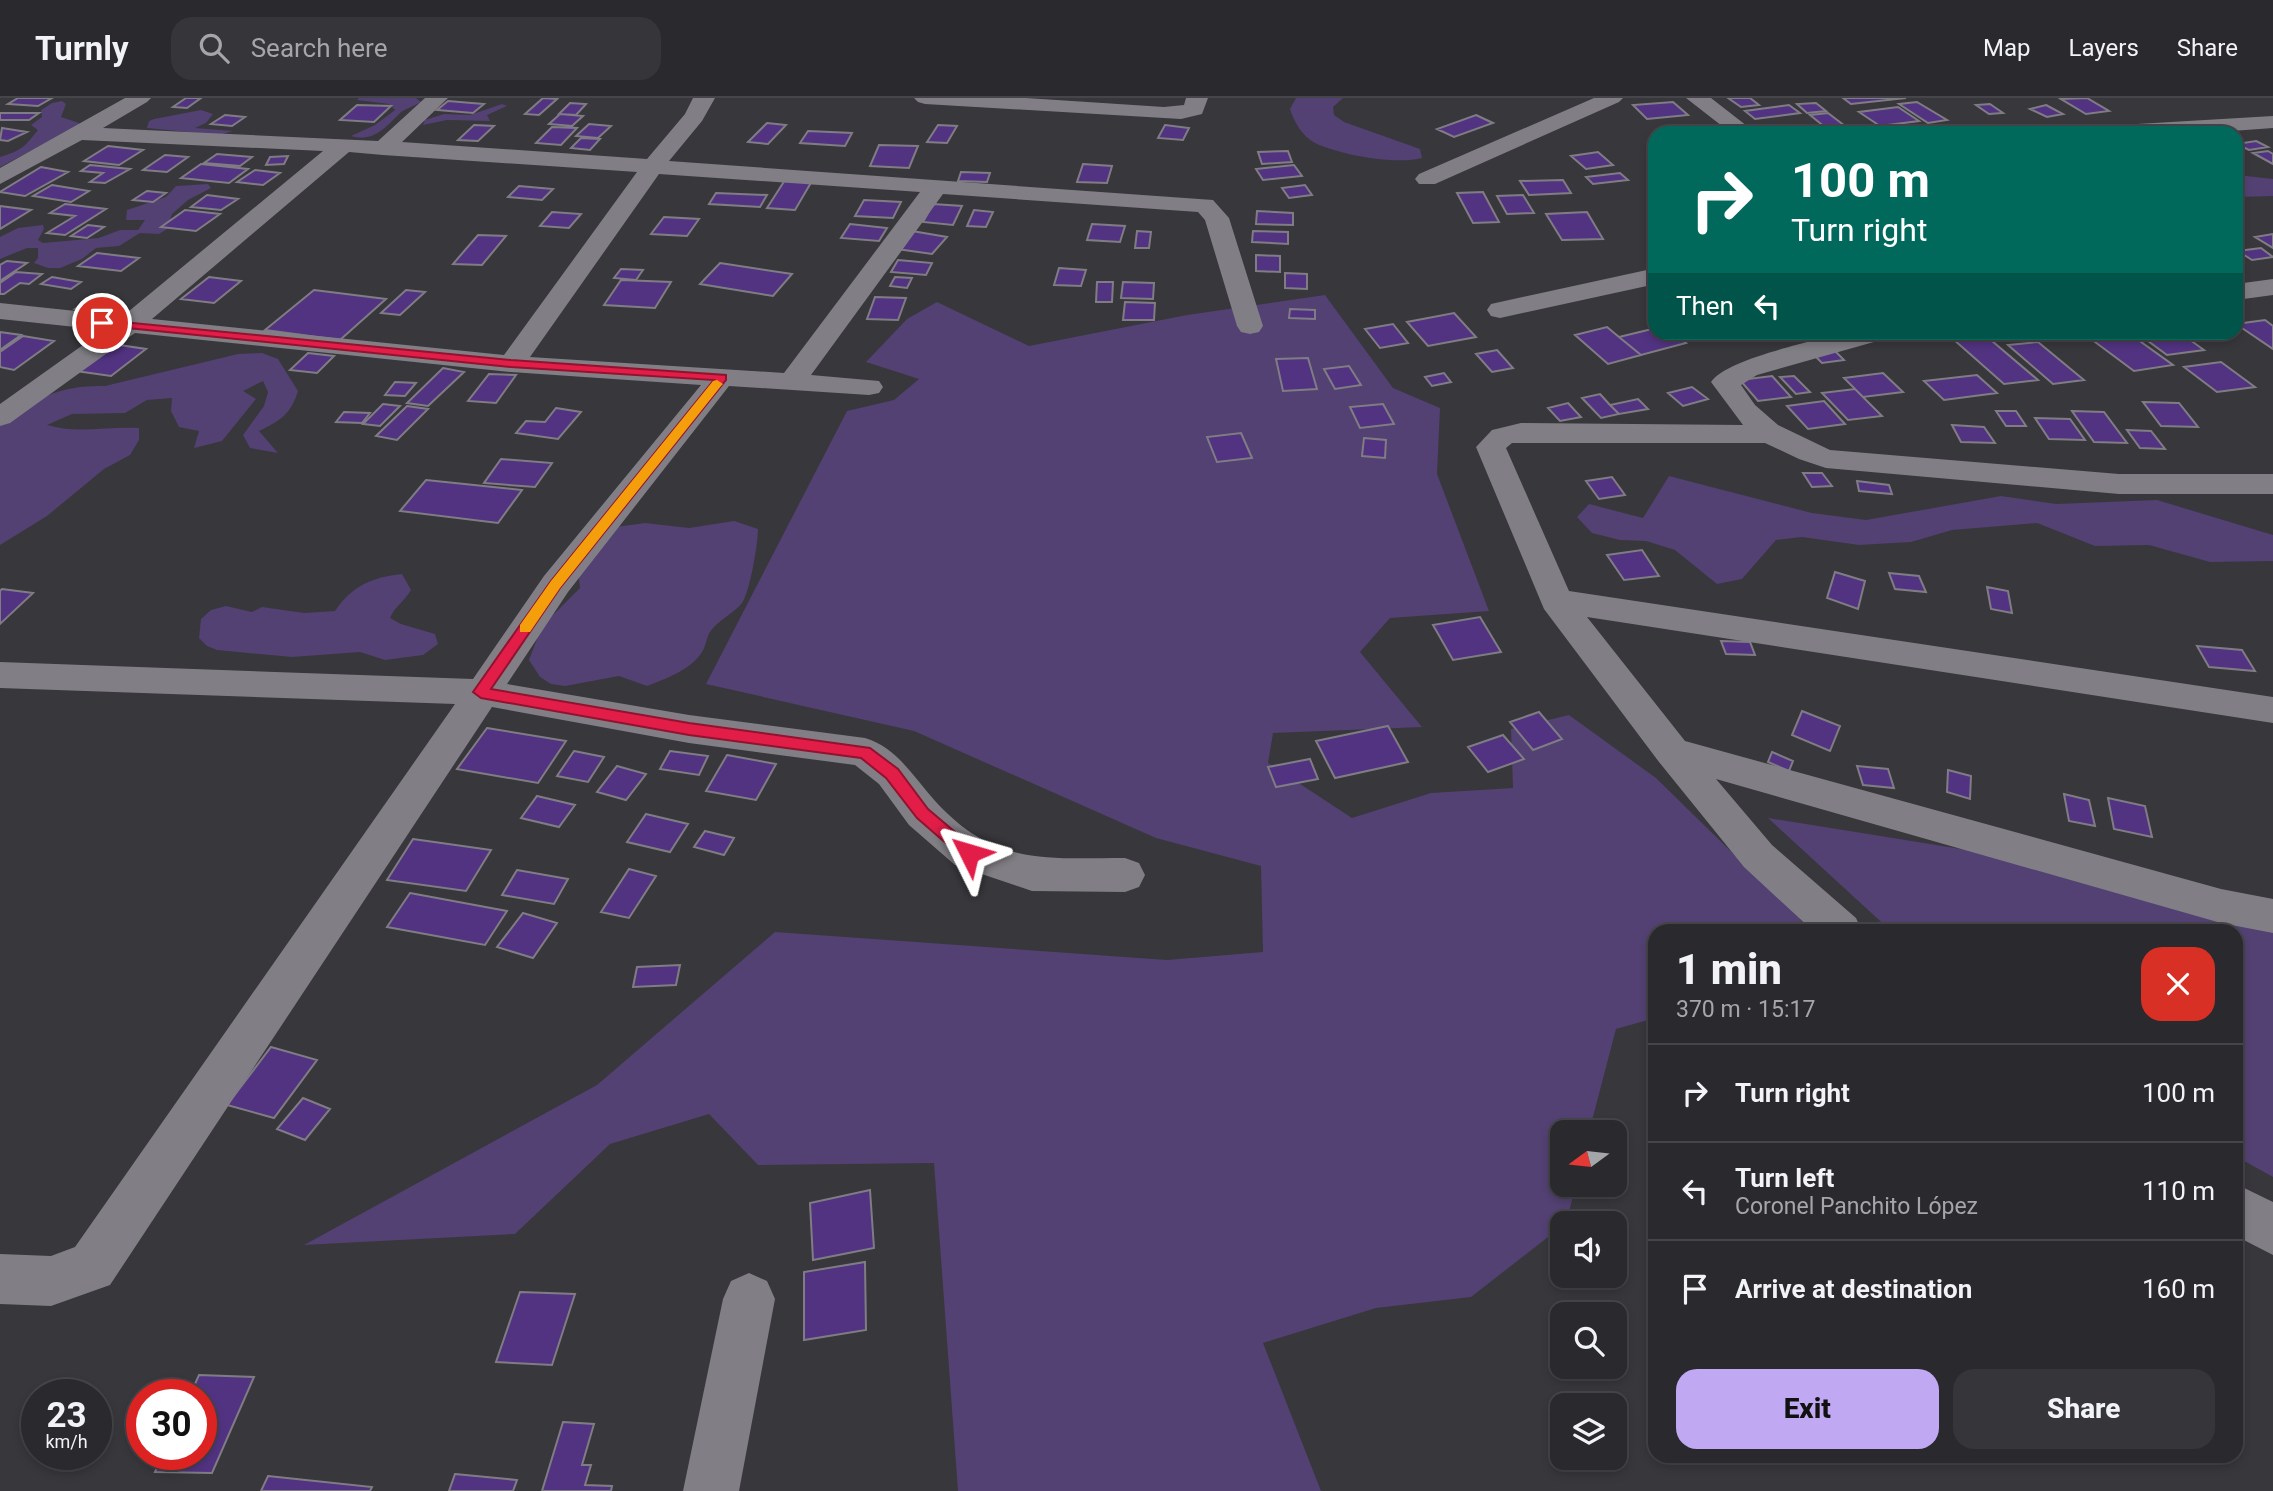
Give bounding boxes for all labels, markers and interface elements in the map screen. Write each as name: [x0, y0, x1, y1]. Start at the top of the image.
search box: [171, 17, 661, 80]
text: Turnly: [35, 29, 129, 68]
icon: search: [195, 29, 233, 67]
text: Search here: [251, 33, 387, 63]
text: Map: [1983, 34, 2031, 62]
text: Layers: [2069, 34, 2139, 62]
text: Share: [2177, 34, 2238, 62]
text: 100 m: [1791, 152, 1930, 209]
icon: right: [1676, 154, 1767, 245]
text: Turn right: [1791, 211, 1927, 249]
icon: left: [1748, 287, 1786, 325]
text: Then: [1676, 291, 1734, 321]
pin: [72, 293, 132, 353]
icon: arrive: [83, 304, 121, 342]
position arrow: [932, 816, 1006, 890]
text: 1 min: [1676, 945, 1782, 994]
button: close: [2141, 947, 2215, 1021]
text: 370 m · 15:17: [1676, 996, 1815, 1023]
icon: right: [1676, 1074, 1714, 1112]
text: Turn right: [1735, 1078, 1850, 1108]
text: 100 m: [2142, 1078, 2215, 1108]
north arrow: [1550, 1120, 1628, 1197]
map controls: [1550, 1120, 1627, 1470]
text: Turn left: [1735, 1163, 1834, 1193]
icon: left: [1676, 1172, 1714, 1210]
text: 110 m: [2142, 1176, 2215, 1206]
text: Coronel Panchito López: [1735, 1193, 1978, 1220]
button: sound: [1550, 1211, 1627, 1288]
icon: arrive: [1676, 1270, 1714, 1308]
text: Arrive at destination: [1735, 1274, 1972, 1304]
text: 160 m: [2142, 1274, 2215, 1304]
button: search: [1550, 1302, 1627, 1379]
button: Exit: [1676, 1369, 1939, 1449]
button: Share: [1953, 1369, 2215, 1449]
speed limit sign: 30: [126, 1379, 217, 1470]
button: layers: [1550, 1393, 1627, 1470]
text: 23: [46, 1395, 87, 1436]
text: km/h: [45, 1431, 88, 1452]

